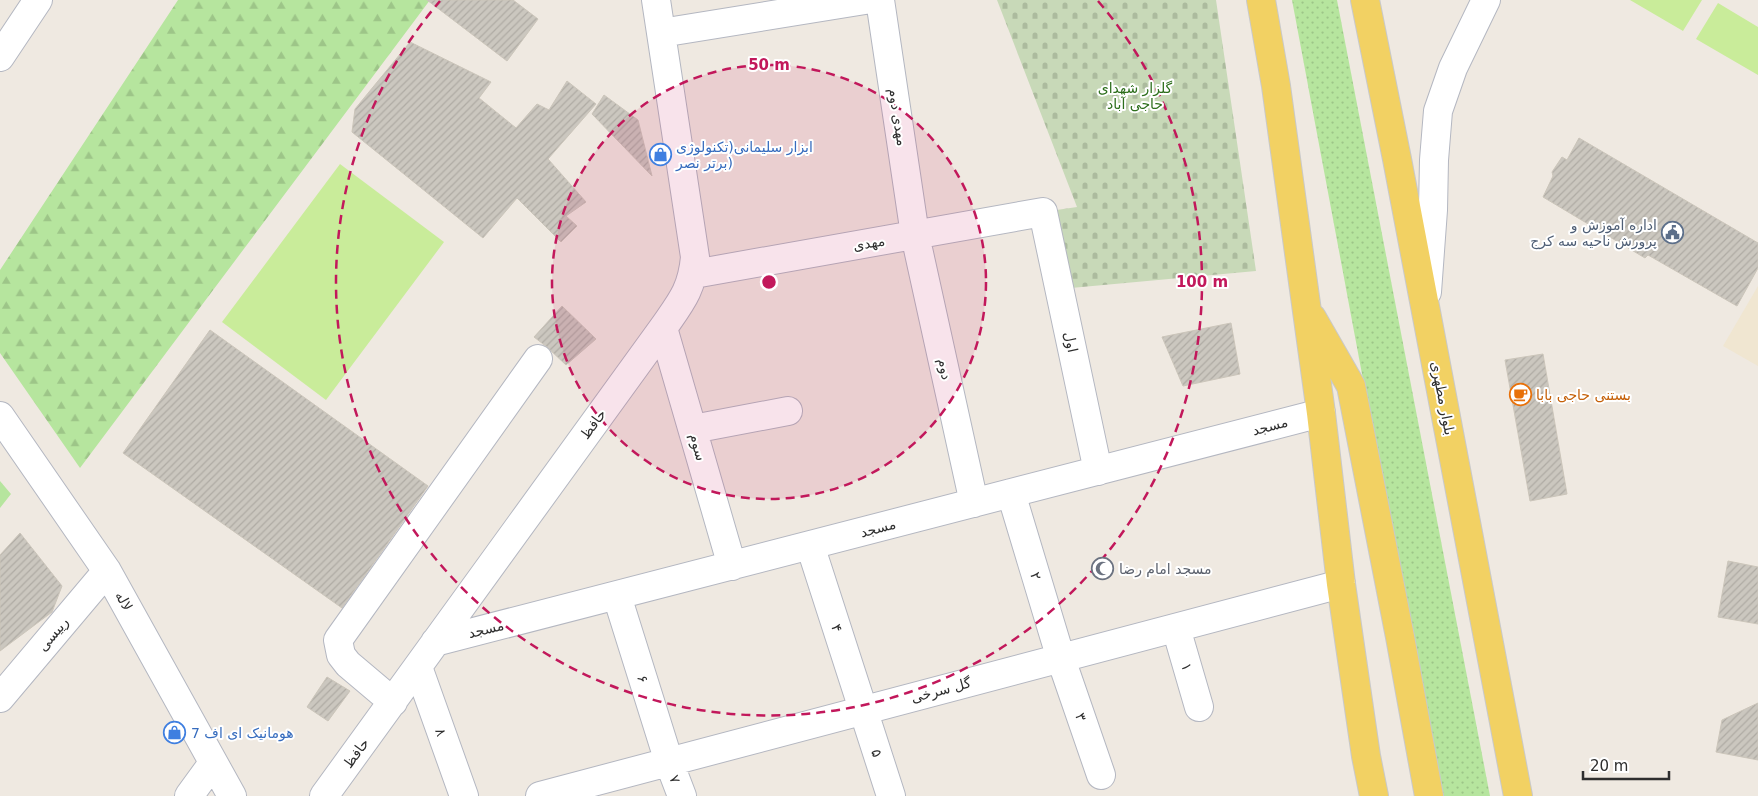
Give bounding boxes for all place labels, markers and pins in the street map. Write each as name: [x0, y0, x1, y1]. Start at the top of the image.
place label: ابزار سلیمانی(تکنولوژی برتر نصر): [675, 139, 813, 172]
shop icon: ابزار سلیمانی(تکنولوژی برتر نصر): [648, 143, 672, 167]
place label: اداره آموزش و پرورش ناحیه سه کرج: [1530, 217, 1657, 250]
public building icon: اداره آموزش و پرورش ناحیه سه کرج: [1661, 221, 1685, 245]
centre of rings: [760, 273, 778, 291]
cafe icon: بستنی حاجی بابا: [1508, 383, 1532, 407]
place label: بستنی حاجی بابا: [1536, 387, 1631, 403]
mosque icon: مسجد امام رضا: [1091, 557, 1115, 581]
place label: مسجد امام رضا: [1119, 561, 1212, 578]
shop icon: هومانیک ای اف 7: [163, 721, 187, 745]
place label: هومانیک ای اف 7: [191, 725, 294, 742]

